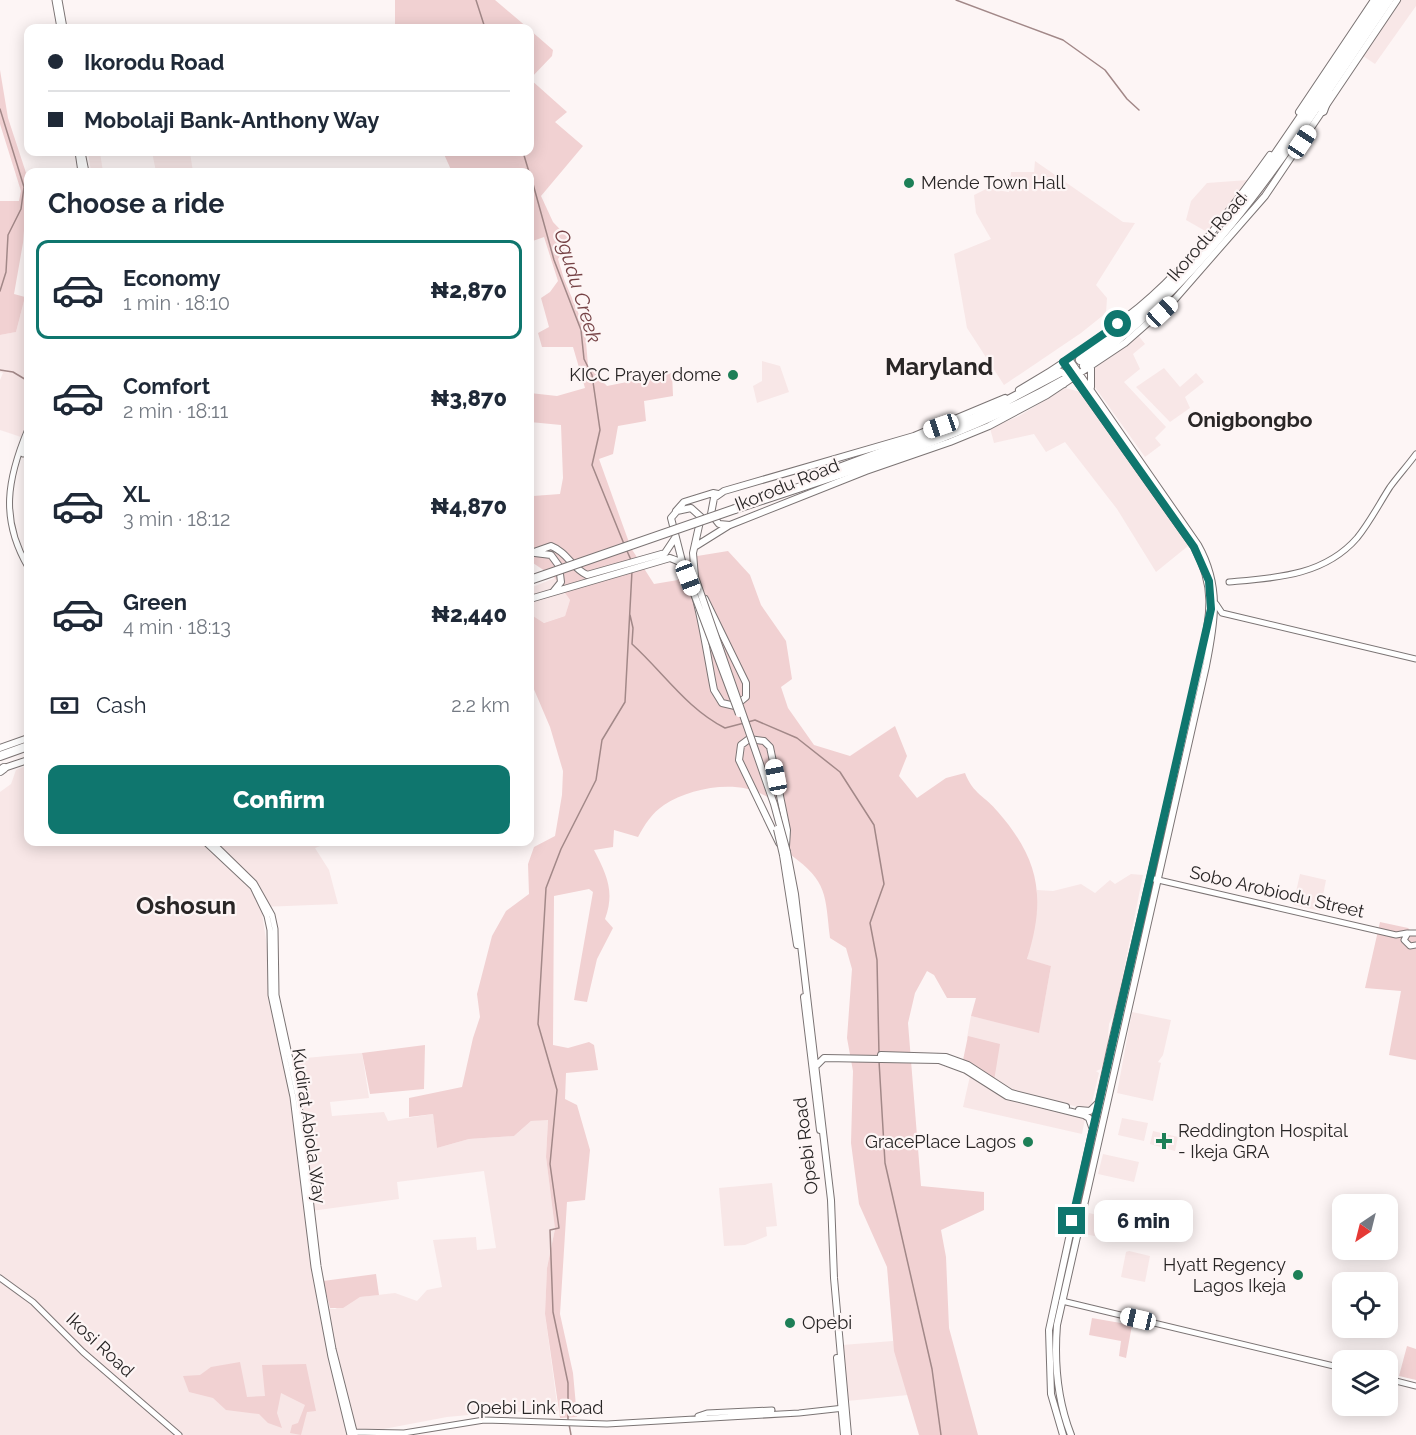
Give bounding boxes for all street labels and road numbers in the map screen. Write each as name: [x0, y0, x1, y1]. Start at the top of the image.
street label: Ikorodu Road: [1162, 188, 1251, 285]
street label: Ikorodu Road: [732, 454, 842, 515]
street label: Sobo Arobiodu Street: [1188, 861, 1366, 922]
street label: Kudirat Abiola Way: [288, 1047, 331, 1205]
street label: Opebi Road: [789, 1096, 822, 1196]
street label: Ikosi Road: [62, 1308, 138, 1381]
street label: Opebi Link Road: [467, 1397, 603, 1418]

